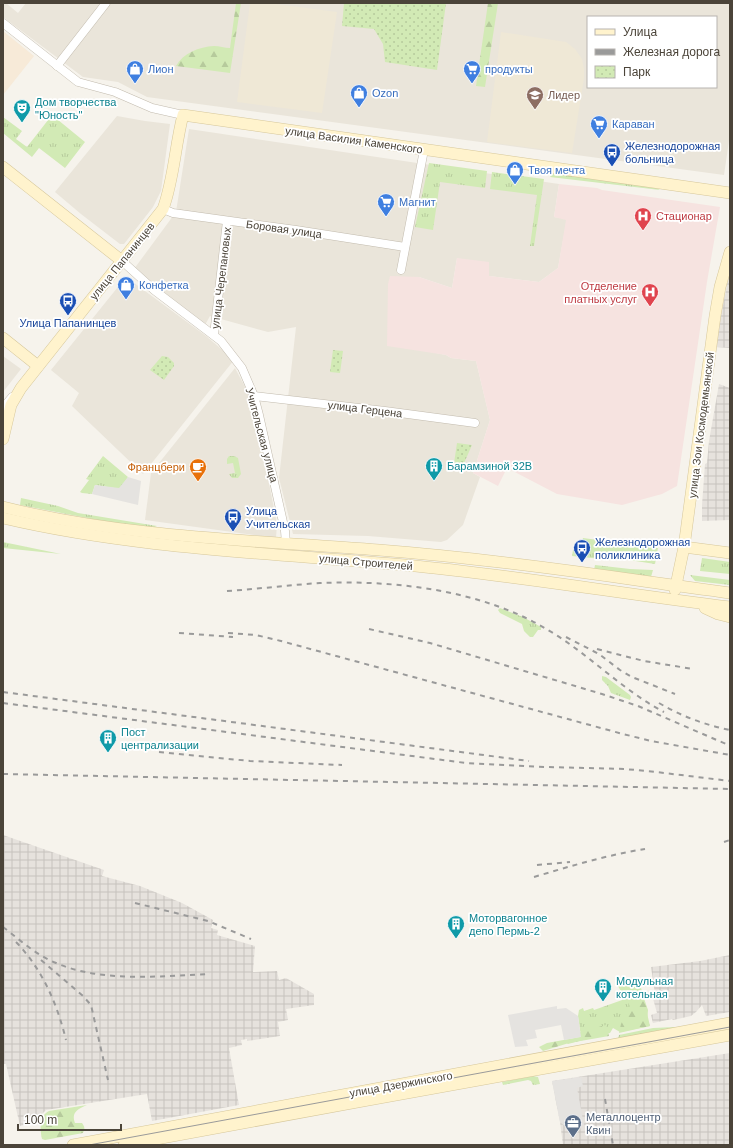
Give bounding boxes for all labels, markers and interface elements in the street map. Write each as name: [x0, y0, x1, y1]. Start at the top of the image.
legend: [587, 16, 717, 88]
text: Улица: [623, 25, 657, 39]
text: Железная дорога: [623, 45, 720, 59]
shop icon: Лион: [125, 59, 145, 84]
supermarket icon: продукты: [462, 59, 482, 84]
place label: Лион: [148, 63, 174, 75]
place label: продукты: [485, 63, 533, 75]
text: Парк: [623, 65, 651, 79]
shop icon: Ozon: [349, 83, 369, 108]
school or university icon: Лидер: [525, 85, 545, 110]
place label: Ozon: [372, 87, 398, 99]
place label: Лидер: [548, 89, 580, 101]
place label: Дом творчества "Юность": [35, 96, 117, 121]
theatre icon: Дом творчества "Юность": [12, 98, 32, 123]
supermarket icon: Караван: [589, 114, 609, 139]
place label: Караван: [612, 118, 655, 130]
street label: улица Василия Каменского: [284, 124, 424, 156]
place label: Железнодорожная больница: [625, 140, 720, 165]
bus stop icon: Железнодорожная больница: [602, 142, 622, 167]
shop icon: Твоя мечта: [505, 160, 525, 185]
place label: Твоя мечта: [528, 164, 586, 176]
supermarket icon: Магнит: [376, 192, 396, 217]
place label: Магнит: [399, 196, 436, 208]
hospital icon: Стационар: [633, 206, 653, 231]
place label: Стационар: [656, 210, 712, 222]
street label: Боровая улица: [245, 218, 324, 240]
street label: улица Папанинцев: [87, 220, 157, 302]
street label: улица Черепановых: [209, 226, 233, 330]
shop icon: Конфетка: [116, 275, 136, 300]
place label: Конфетка: [139, 279, 189, 291]
place label: Отделение платных услуг: [564, 280, 637, 305]
hospital icon: Отделение платных услуг: [640, 282, 660, 307]
bus stop icon: Улица Папанинцев: [58, 291, 78, 316]
place label: Улица Папанинцев: [20, 317, 117, 329]
street label: улица Зои Космодемьянской: [686, 351, 716, 499]
street label: Учительская улица: [244, 386, 281, 485]
street label: улица Герцена: [327, 398, 404, 420]
building icon: Барамзиной 32В: [424, 456, 444, 481]
cafe icon: Францбери: [188, 457, 208, 482]
place label: Барамзиной 32В: [447, 460, 532, 472]
place label: Францбери: [127, 461, 185, 473]
place label: Улица Учительская: [246, 505, 310, 530]
bus stop icon: Улица Учительская: [223, 507, 243, 532]
place label: Железнодорожная поликлиника: [595, 536, 690, 561]
bus stop icon: Железнодорожная поликлиника: [572, 538, 592, 563]
street label: улица Строителей: [319, 552, 413, 572]
place label: Пост централизации: [121, 726, 199, 751]
building icon: Пост централизации: [98, 728, 118, 753]
place label: Моторвагонное депо Пермь-2: [469, 912, 547, 937]
building icon: Моторвагонное депо Пермь-2: [446, 914, 466, 939]
place label: Модульная котельная: [616, 975, 673, 1000]
building icon: Модульная котельная: [593, 977, 613, 1002]
street label: улица Дзержинского: [349, 1069, 453, 1099]
scale bar: [18, 1106, 121, 1132]
place label: Металлоцентр Квин: [586, 1111, 661, 1136]
text: 100 m: [24, 1113, 57, 1127]
office icon: Металлоцентр Квин: [563, 1113, 583, 1138]

